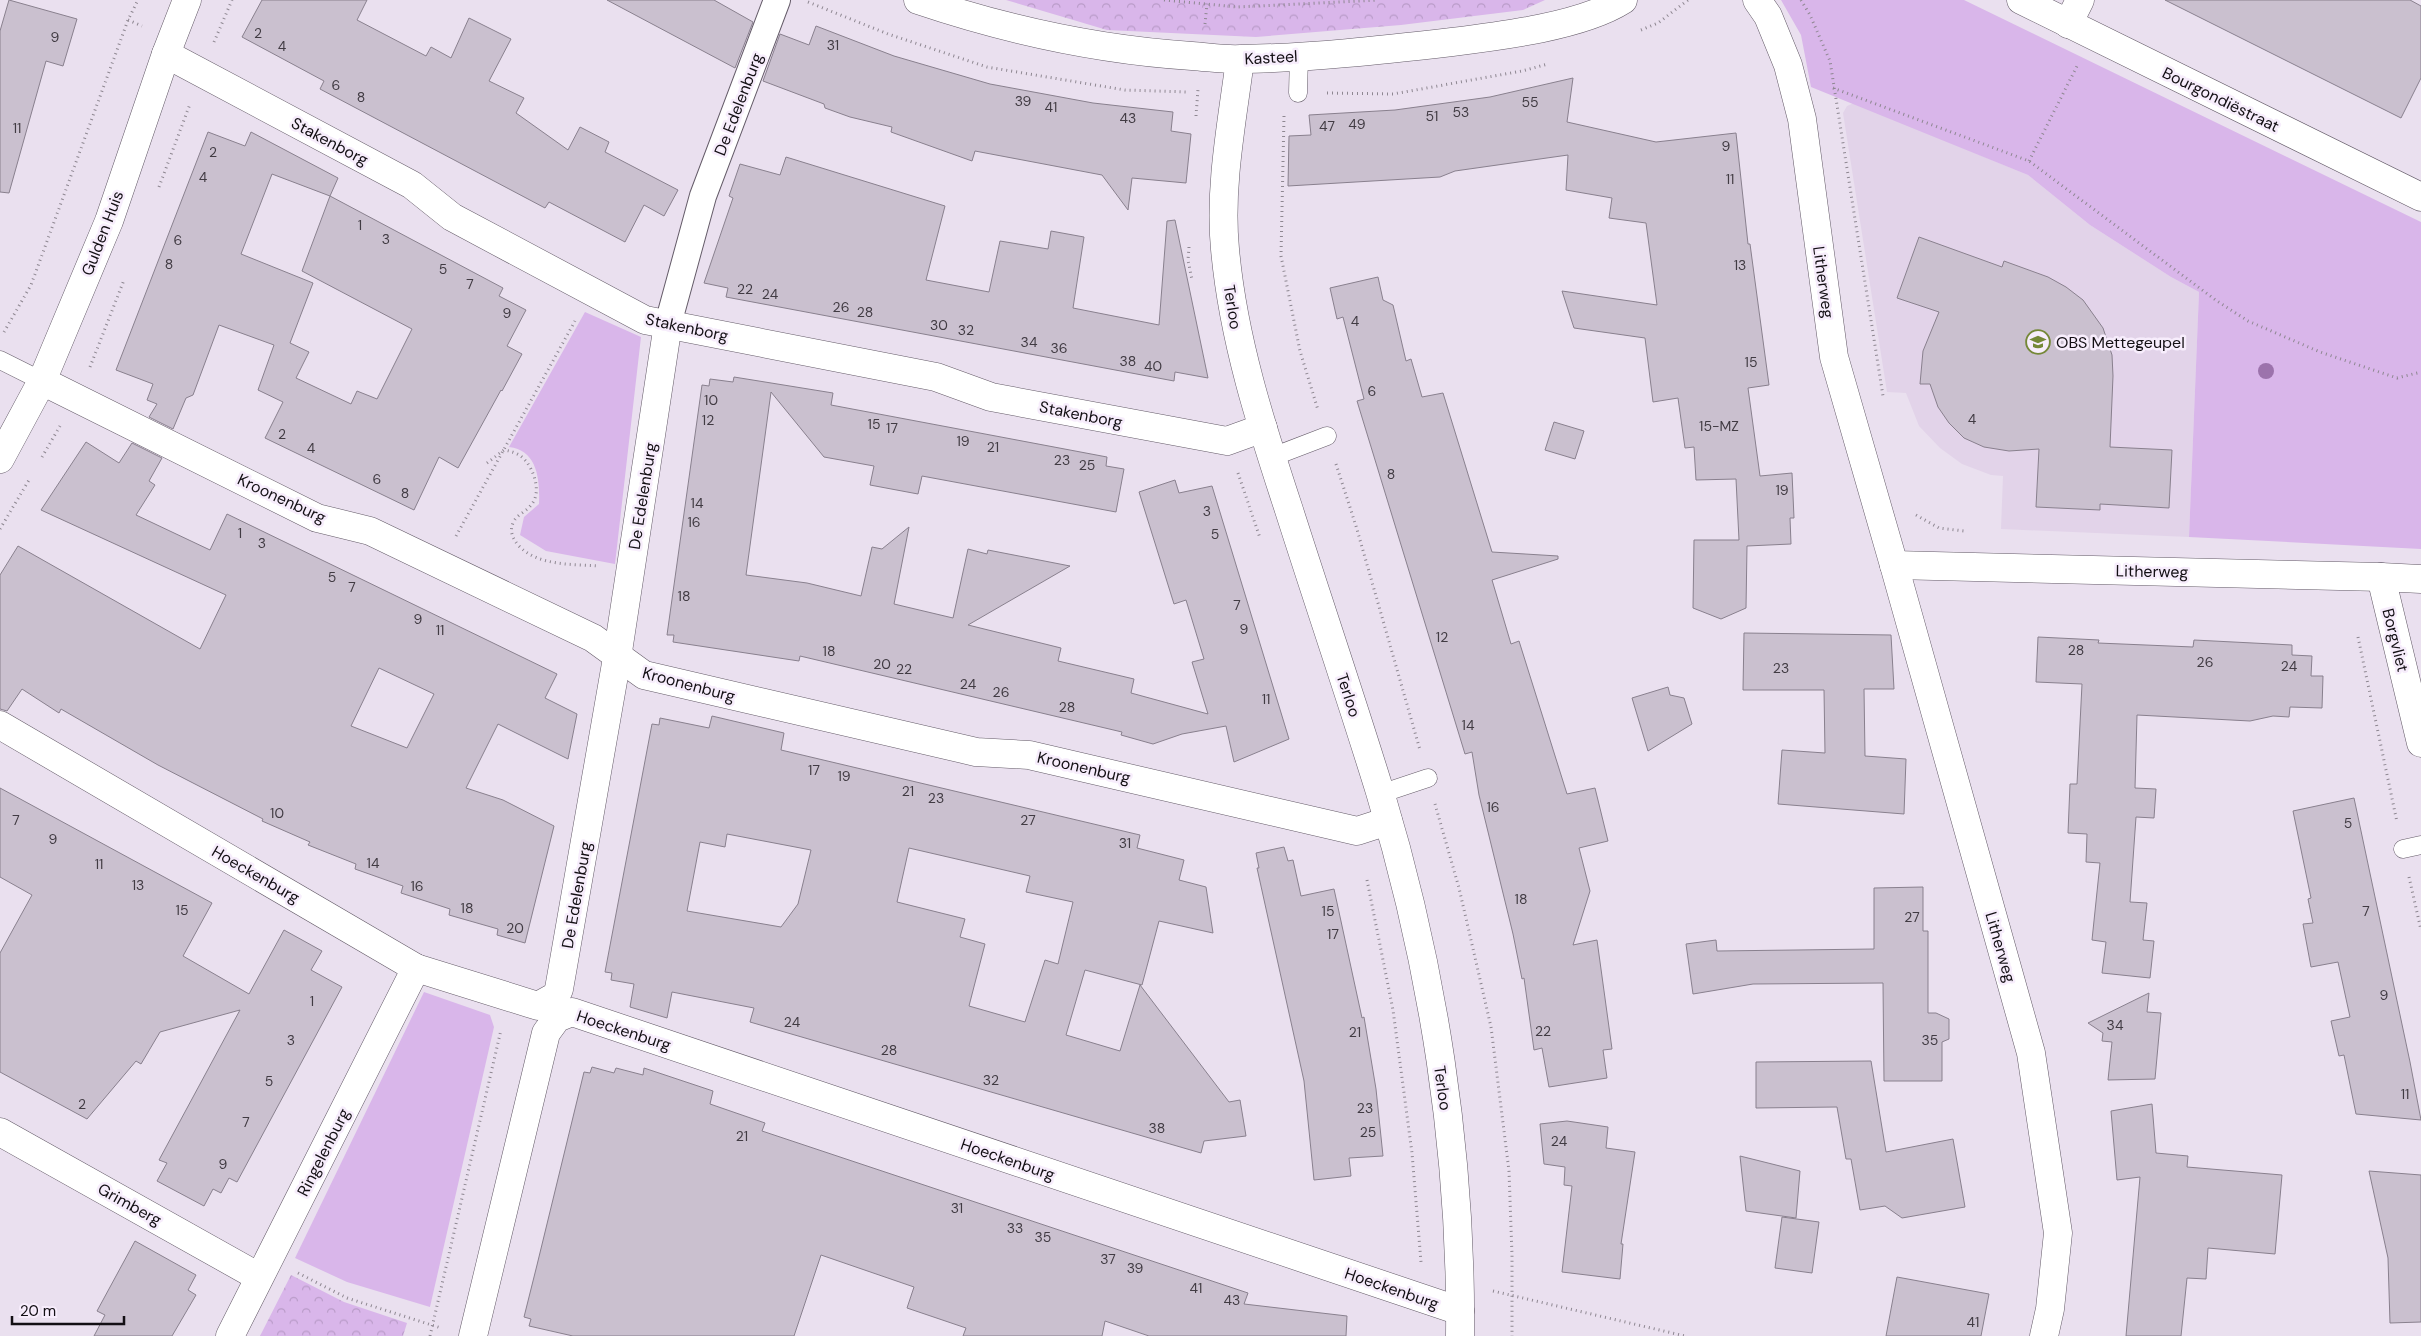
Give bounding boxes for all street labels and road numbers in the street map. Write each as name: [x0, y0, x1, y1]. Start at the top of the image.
street label: Kasteel: [1244, 46, 1298, 69]
street label: De Edelenburg: [709, 50, 768, 158]
street label: Bourgondiëstraat: [2159, 62, 2283, 137]
street label: Stakenborg: [288, 112, 372, 171]
street label: Gulden Huis: [77, 188, 128, 279]
street label: Litherweg: [1808, 245, 1839, 320]
street label: Terloo: [1219, 283, 1246, 331]
street label: Stakenborg: [644, 308, 730, 347]
street label: Stakenborg: [1038, 396, 1124, 433]
street label: De Edelenburg: [624, 441, 661, 551]
street label: Kroonenburg: [234, 469, 329, 528]
street label: Litherweg: [2116, 560, 2189, 583]
street label: Borgvliet: [2377, 606, 2414, 674]
street label: Kroonenburg: [640, 662, 738, 707]
street label: Terloo: [1332, 670, 1365, 720]
street label: Kroonenburg: [1035, 747, 1133, 788]
street label: De Edelenburg: [557, 840, 596, 950]
street label: Hoeckenburg: [208, 841, 304, 908]
street label: Litherweg: [1980, 909, 2021, 985]
street label: Hoeckenburg: [574, 1005, 674, 1056]
street label: Terloo: [1429, 1064, 1456, 1112]
street label: Ringelenburg: [292, 1105, 355, 1200]
street label: Hoeckenburg: [958, 1134, 1058, 1185]
street label: Grimberg: [94, 1178, 165, 1231]
street label: Hoeckenburg: [1342, 1263, 1442, 1314]

